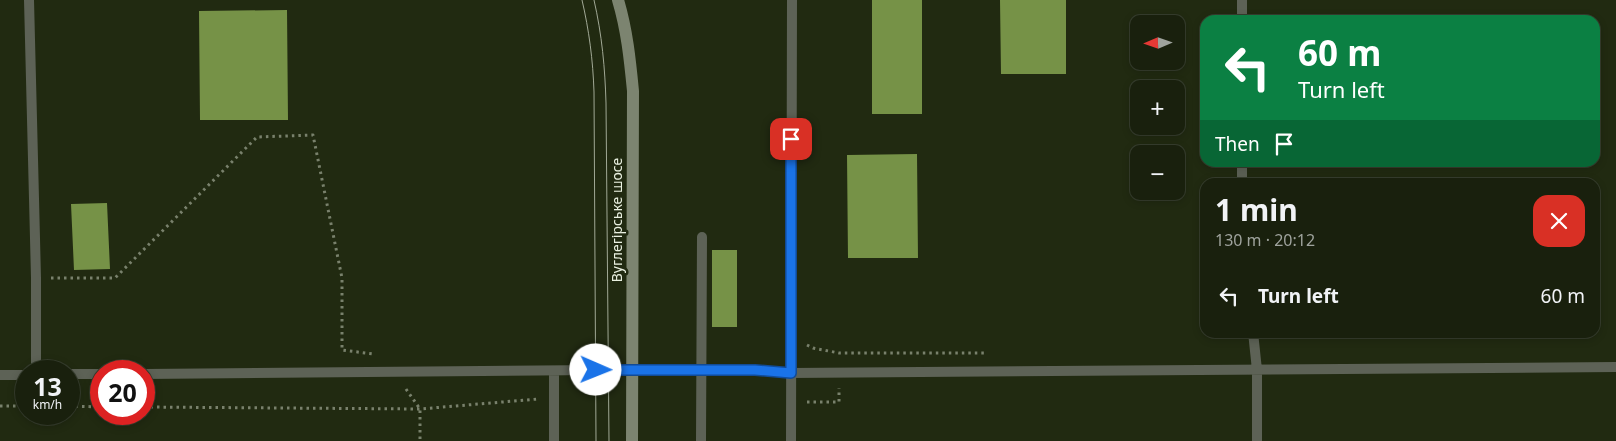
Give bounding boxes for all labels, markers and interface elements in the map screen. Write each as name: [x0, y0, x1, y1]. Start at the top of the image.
north arrow: [1130, 15, 1185, 70]
map controls: [1130, 15, 1185, 200]
text: 60 m: [1298, 29, 1381, 76]
icon: left: [1215, 35, 1280, 100]
text: Turn left: [1298, 74, 1385, 104]
button: +: [1130, 80, 1185, 135]
pin: [770, 118, 812, 160]
icon: arrive: [777, 125, 805, 153]
icon: arrive: [1270, 130, 1298, 158]
text: Then: [1215, 131, 1260, 157]
button: −: [1130, 145, 1185, 200]
street label: Вуглегірське шосе: [607, 157, 626, 282]
text: 1 min: [1215, 189, 1298, 230]
button: close: [1533, 195, 1585, 247]
text: 130 m · 20:12: [1215, 229, 1315, 251]
icon: left: [1215, 282, 1243, 310]
text: Turn left: [1258, 283, 1339, 309]
text: 60 m: [1541, 283, 1585, 309]
position arrow: [569, 343, 621, 395]
speed limit sign: 20: [90, 360, 155, 425]
text: 13: [33, 369, 62, 403]
text: km/h: [33, 396, 62, 413]

